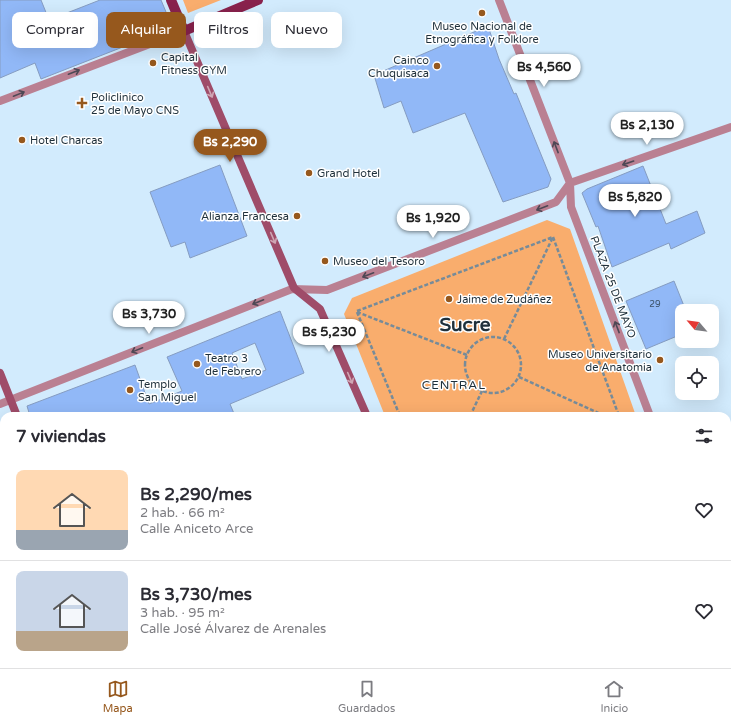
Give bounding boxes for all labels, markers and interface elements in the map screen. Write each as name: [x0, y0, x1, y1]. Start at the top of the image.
marker: Museo Nacional de Etnográfica y Folklore: [477, 8, 487, 18]
chip: Comprar: [12, 12, 98, 48]
chip: Alquilar: [106, 12, 186, 48]
chip: Filtros: [194, 12, 263, 48]
chip: Nuevo: [271, 12, 342, 48]
place label: Museo Nacional de Etnográfica y Folklore: [425, 20, 539, 46]
place label: Capital Fitness GYM: [161, 51, 227, 77]
place label: Cainco Chuquisaca: [368, 54, 429, 80]
pin: Bs 4,560: [503, 54, 585, 88]
marker: Capital Fitness GYM: [148, 58, 158, 68]
text: Bs 4,560: [517, 59, 571, 75]
marker: Cainco Chuquisaca: [432, 61, 442, 71]
one-way arrow: [68, 68, 80, 76]
one-way arrow: [207, 86, 214, 98]
one-way arrow: [12, 89, 24, 97]
place label: Policlinico 25 de Mayo CNS: [91, 91, 179, 117]
marker: Policlinico 25 de Mayo CNS: [76, 97, 88, 109]
pin: Bs 2,130: [606, 112, 688, 146]
text: Bs 2,130: [620, 117, 674, 133]
pin: Bs 2,290: [189, 129, 271, 163]
place label: Hotel Charcas: [30, 134, 103, 147]
text: Bs 2,290: [203, 134, 257, 150]
marker: Hotel Charcas: [17, 135, 27, 145]
one-way arrow: [551, 142, 559, 154]
one-way arrow: [622, 160, 635, 167]
place label: Grand Hotel: [317, 167, 380, 180]
marker: Grand Hotel: [304, 168, 314, 178]
pin: Bs 5,820: [594, 184, 676, 218]
text: Bs 5,820: [608, 189, 662, 205]
one-way arrow: [536, 204, 548, 212]
pin: Bs 1,920: [392, 205, 474, 239]
place label: Alianza Francesa: [201, 210, 289, 223]
text: Bs 1,920: [406, 210, 460, 226]
marker: Alianza Francesa: [292, 211, 302, 221]
one-way arrow: [269, 231, 277, 243]
street label: PLAZA 25 DE MAYO: [588, 234, 639, 340]
place label: Museo del Tesoro: [333, 255, 425, 268]
marker: Museo del Tesoro: [320, 256, 330, 266]
one-way arrow: [362, 271, 374, 279]
place label: Jaime de Zudáñez: [457, 293, 552, 306]
marker: Jaime de Zudáñez: [444, 294, 454, 304]
one-way arrow: [252, 299, 264, 307]
house number: 29: [649, 299, 661, 310]
pin: Bs 3,730: [108, 301, 190, 335]
north arrow: [675, 304, 719, 348]
map controls: [675, 304, 719, 400]
text: Bs 3,730: [122, 306, 176, 322]
district label: Sucre: [440, 314, 491, 336]
pin: Bs 5,230: [288, 319, 370, 353]
one-way arrow: [612, 322, 620, 334]
text: Bs 5,230: [302, 324, 356, 340]
one-way arrow: [132, 347, 144, 355]
place label: Museo Universitario de Anatomia: [548, 348, 652, 374]
place label: Teatro 3 de Febrero: [205, 352, 262, 378]
marker: Museo Universitario de Anatomia: [655, 355, 665, 365]
button: locate: [675, 356, 719, 400]
marker: Teatro 3 de Febrero: [192, 359, 202, 369]
one-way arrow: [347, 372, 355, 384]
place label: Templo San Miguel: [138, 378, 196, 404]
district label: CENTRAL: [422, 378, 486, 392]
marker: Templo San Miguel: [125, 385, 135, 395]
icon: filters: [693, 425, 715, 447]
text: 7 viviendas: [16, 426, 106, 447]
text: Bs 2,290/mes: [140, 484, 252, 505]
icon: home: [48, 486, 96, 534]
icon: heart: [693, 499, 715, 521]
text: 2 hab. · 66 m²: [140, 505, 225, 521]
text: Calle Aniceto Arce: [140, 521, 253, 537]
text: Bs 3,730/mes: [140, 584, 252, 605]
icon: home: [48, 587, 96, 635]
icon: heart: [693, 600, 715, 622]
text: 3 hab. · 95 m²: [140, 605, 225, 621]
text: Calle José Álvarez de Arenales: [140, 621, 326, 637]
tab: Mapa: [103, 678, 133, 715]
tab: Guardados: [338, 678, 395, 715]
tab: Inicio: [601, 678, 628, 715]

